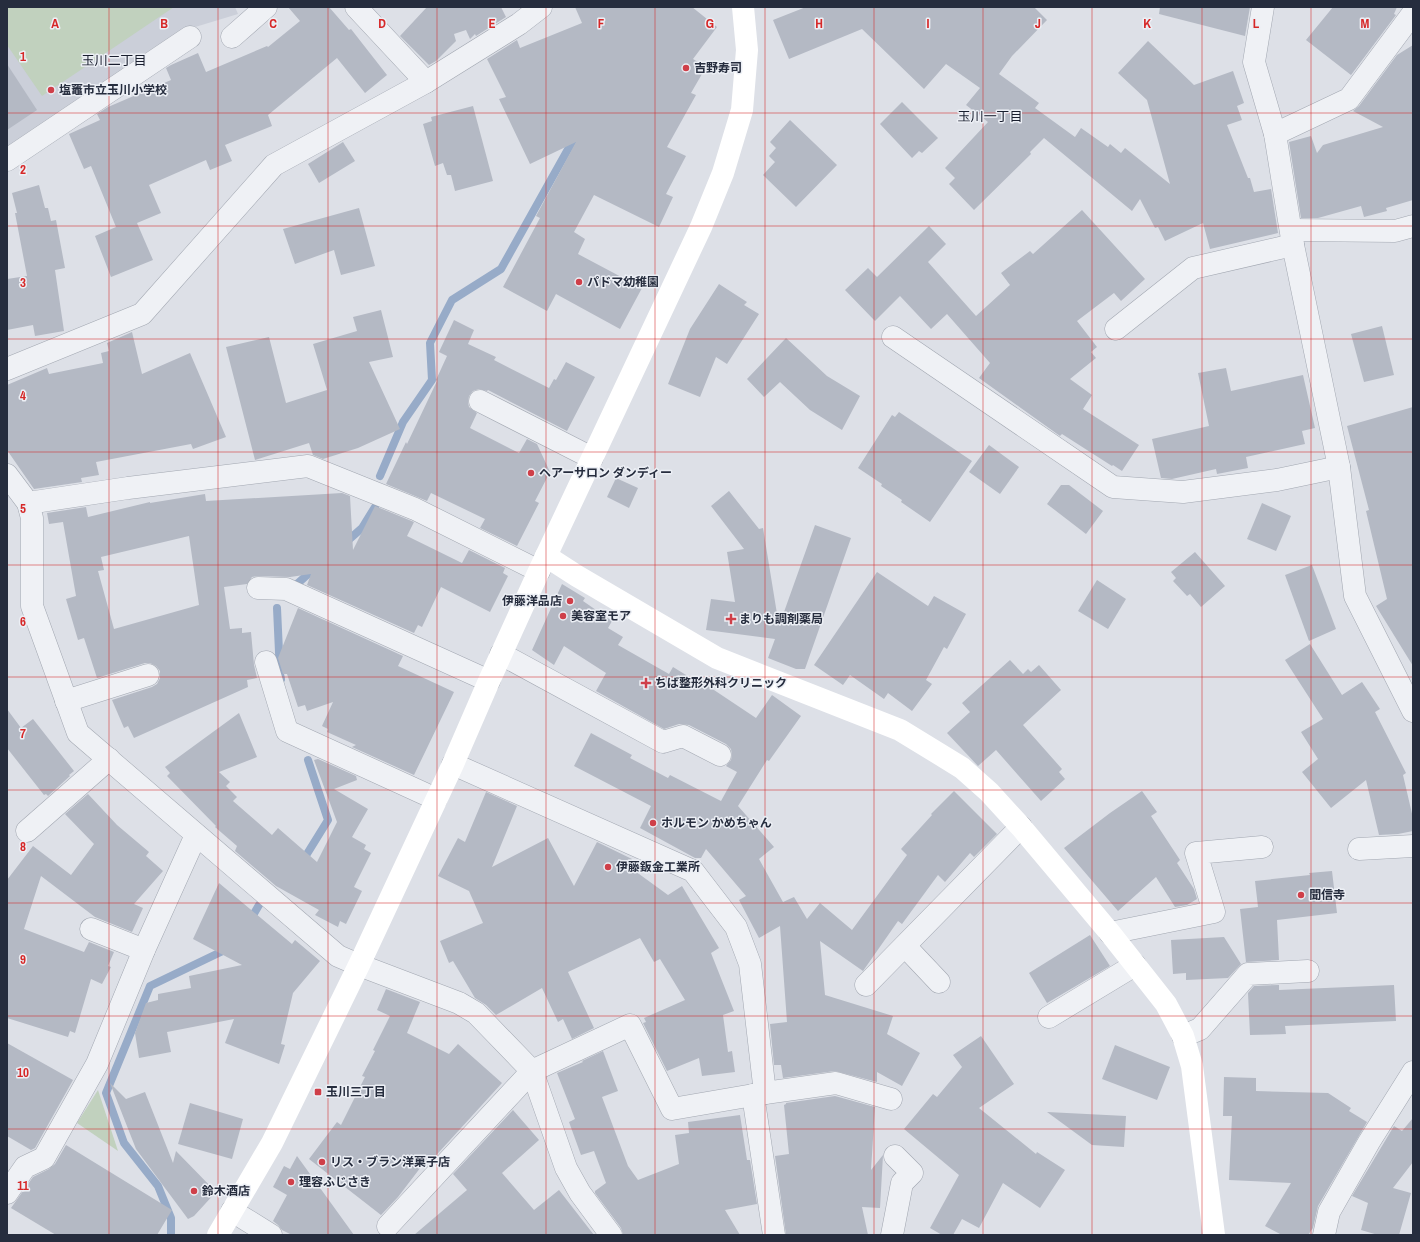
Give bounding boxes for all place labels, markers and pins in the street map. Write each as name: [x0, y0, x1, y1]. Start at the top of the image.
place label: 吉野寿司: [694, 60, 742, 76]
marker: 吉野寿司: [681, 63, 691, 73]
place label: 塩竈市立玉川小学校: [59, 82, 167, 98]
marker: 塩竈市立玉川小学校: [46, 85, 56, 95]
place label: パドマ幼稚園: [587, 274, 659, 290]
marker: パドマ幼稚園: [574, 277, 584, 287]
place label: ヘアーサロン ダンディー: [539, 465, 672, 481]
marker: ヘアーサロン ダンディー: [526, 468, 536, 478]
place label: 伊藤洋品店: [502, 593, 562, 609]
marker: 伊藤洋品店: [565, 596, 575, 606]
place label: 美容室モア: [571, 608, 631, 624]
marker: 美容室モア: [558, 611, 568, 621]
place label: まりも調剤薬局: [739, 611, 823, 627]
marker: まりも調剤薬局: [726, 614, 736, 624]
place label: ちば整形外科クリニック: [655, 675, 787, 691]
marker: ちば整形外科クリニック: [640, 677, 652, 689]
place label: ホルモン かめちゃん: [661, 815, 772, 831]
marker: ホルモン かめちゃん: [648, 818, 658, 828]
place label: 伊藤鈑金工業所: [616, 859, 700, 875]
marker: 伊藤鈑金工業所: [603, 862, 613, 872]
place label: 聞信寺: [1309, 887, 1345, 903]
marker: 聞信寺: [1296, 890, 1306, 900]
place label: 玉川三丁目: [326, 1084, 386, 1100]
marker: 玉川三丁目: [313, 1087, 323, 1097]
place label: リス・ブラン洋菓子店: [330, 1154, 450, 1170]
marker: リス・ブラン洋菓子店: [317, 1157, 327, 1167]
place label: 理容ふじさき: [299, 1174, 371, 1190]
marker: 理容ふじさき: [286, 1177, 296, 1187]
place label: 鈴木酒店: [201, 1183, 250, 1199]
marker: 鈴木酒店: [189, 1186, 199, 1196]

